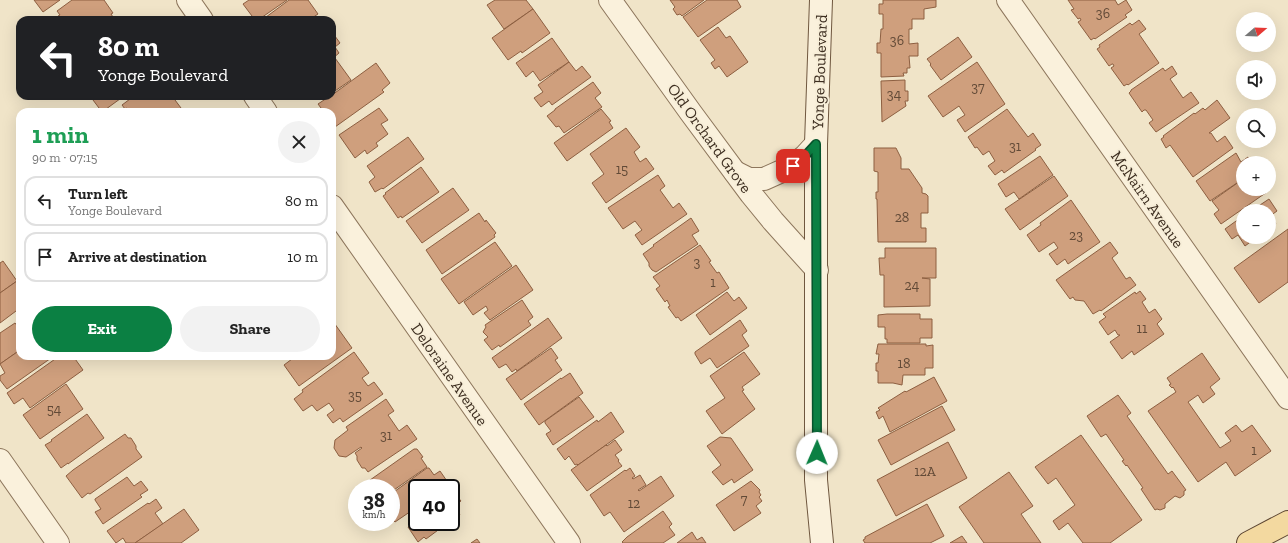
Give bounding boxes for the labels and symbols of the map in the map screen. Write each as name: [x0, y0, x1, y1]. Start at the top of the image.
house number: 36: [1096, 5, 1110, 22]
north arrow: [1236, 12, 1276, 52]
street label: Yonge Boulevard: [808, 14, 831, 131]
house number: 36: [890, 32, 904, 49]
house number: 37: [971, 79, 985, 96]
street label: Old Orchard Grove: [663, 80, 756, 197]
house number: 34: [887, 86, 902, 103]
house number: 31: [1009, 138, 1022, 155]
street label: McNairn Avenue: [1107, 147, 1188, 252]
pin: [776, 149, 810, 183]
house number: 15: [616, 161, 628, 178]
house number: 28: [895, 209, 909, 226]
house number: 23: [1069, 227, 1083, 244]
house number: 3: [694, 254, 701, 271]
house number: 1: [710, 274, 716, 291]
house number: 24: [905, 277, 920, 294]
street label: Deloraine Avenue: [407, 319, 492, 429]
house number: 11: [1137, 320, 1148, 337]
house number: 18: [898, 355, 910, 372]
house number: 35: [348, 387, 362, 404]
house number: 54: [47, 401, 62, 418]
house number: 31: [380, 427, 393, 444]
position arrow: [796, 432, 838, 474]
house number: 1: [1251, 442, 1257, 459]
house number: 12A: [914, 463, 937, 480]
speed limit sign: 40: [408, 479, 460, 531]
house number: 7: [741, 491, 748, 508]
house number: 12: [628, 495, 640, 512]

